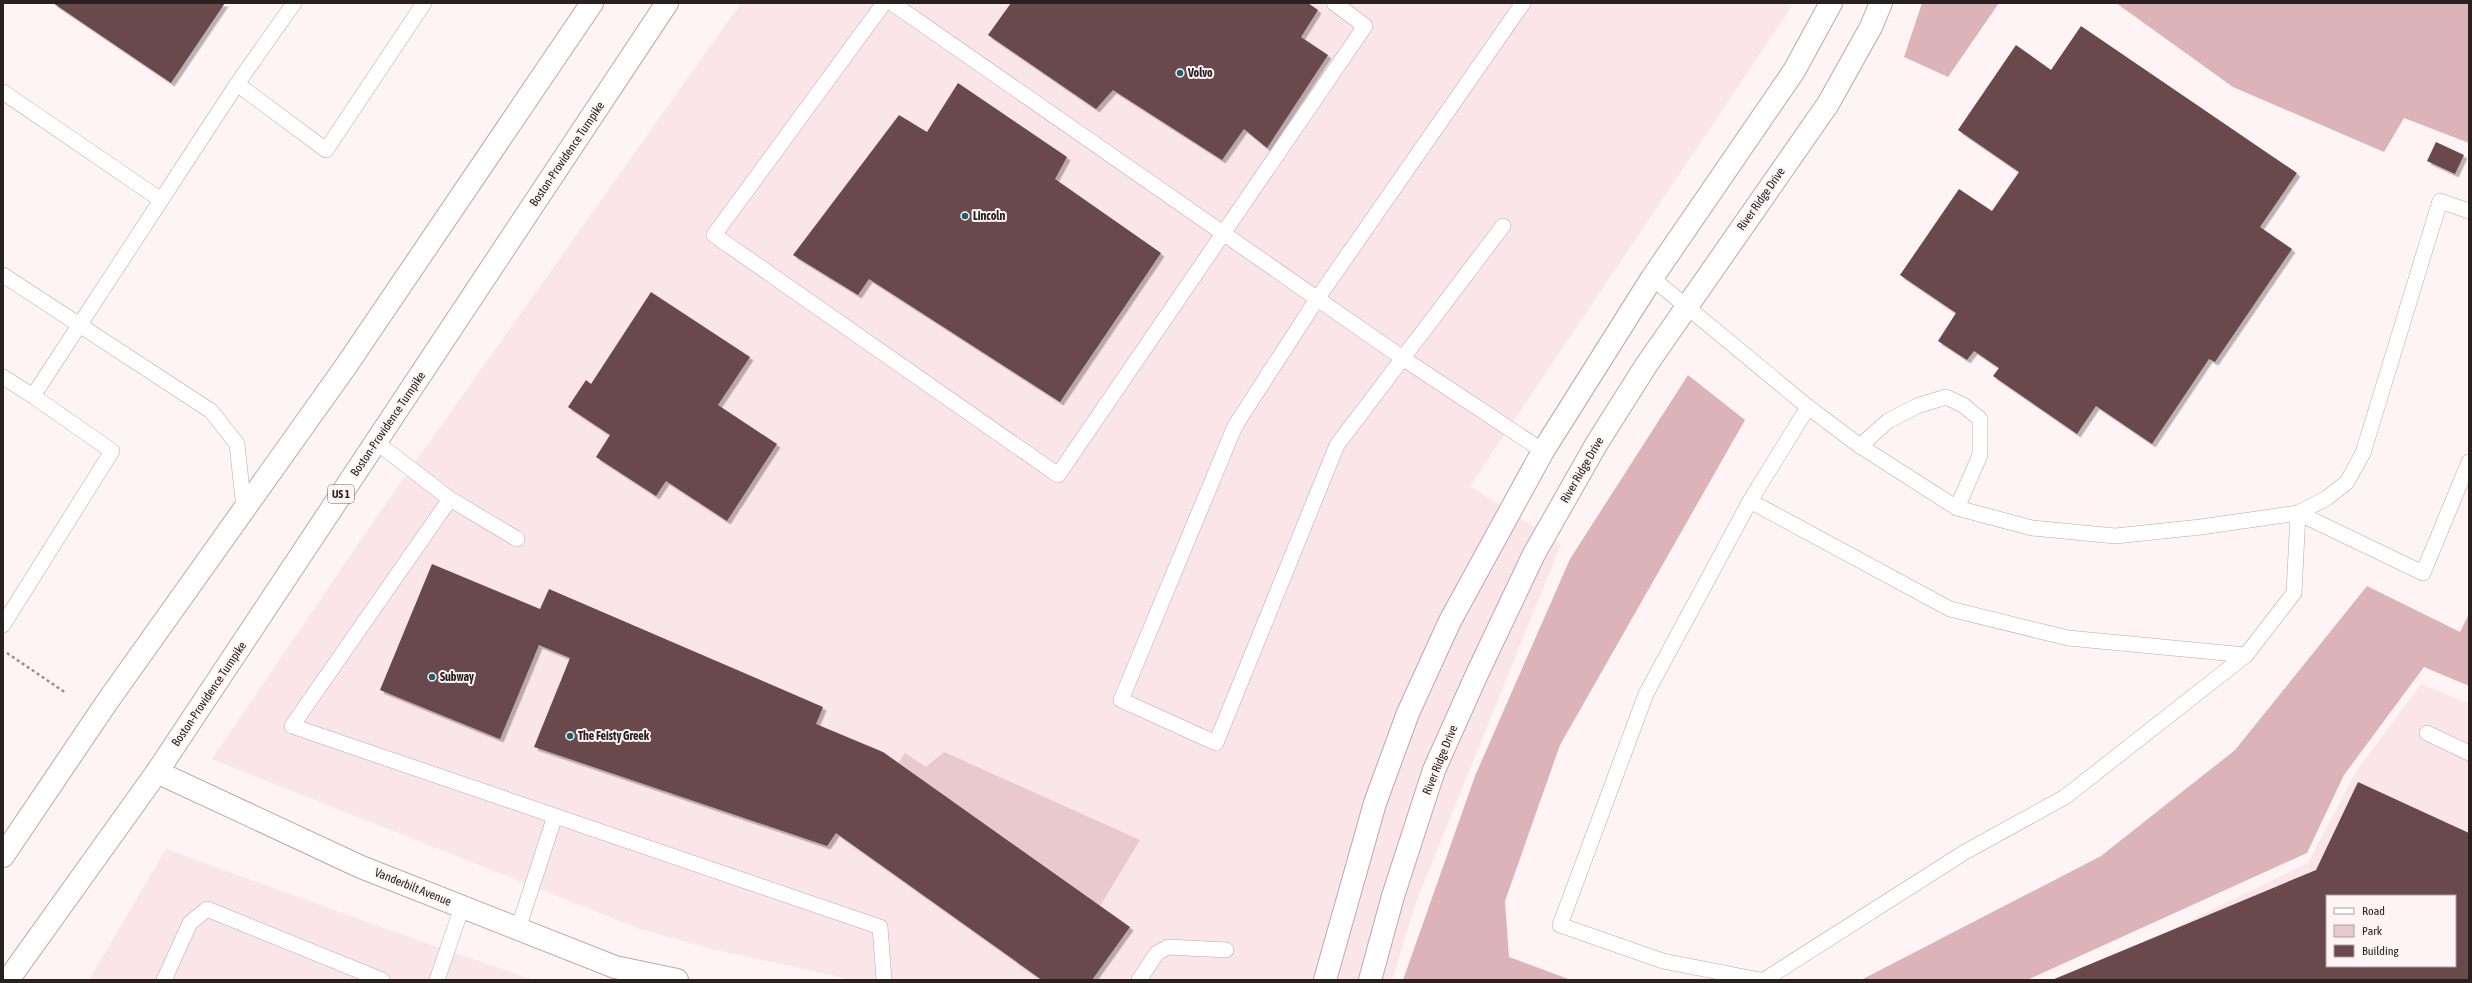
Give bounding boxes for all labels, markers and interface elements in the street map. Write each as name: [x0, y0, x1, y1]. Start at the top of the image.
place label: Volvo: [1187, 66, 1213, 80]
marker: Volvo: [1175, 68, 1185, 78]
street label: Boston-Providence Turnpike: [527, 99, 607, 209]
street label: River Ridge Drive: [1734, 165, 1788, 233]
place label: Lincoln: [973, 209, 1005, 223]
marker: Lincoln: [960, 211, 970, 221]
street label: Boston-Providence Turnpike: [348, 369, 428, 479]
street label: River Ridge Drive: [1557, 434, 1607, 506]
road number: US 1: [328, 485, 354, 503]
street label: Boston-Providence Turnpike: [169, 639, 249, 749]
place label: Subway: [440, 670, 474, 684]
marker: Subway: [427, 672, 437, 682]
street label: River Ridge Drive: [1420, 723, 1460, 797]
place label: The Feisty Greek: [578, 729, 650, 743]
marker: The Feisty Greek: [565, 731, 575, 741]
street label: Vanderbilt Avenue: [373, 865, 453, 909]
legend: [2326, 895, 2456, 967]
text: Road: [2362, 904, 2385, 918]
text: Park: [2362, 924, 2383, 938]
text: Building: [2362, 944, 2400, 958]

